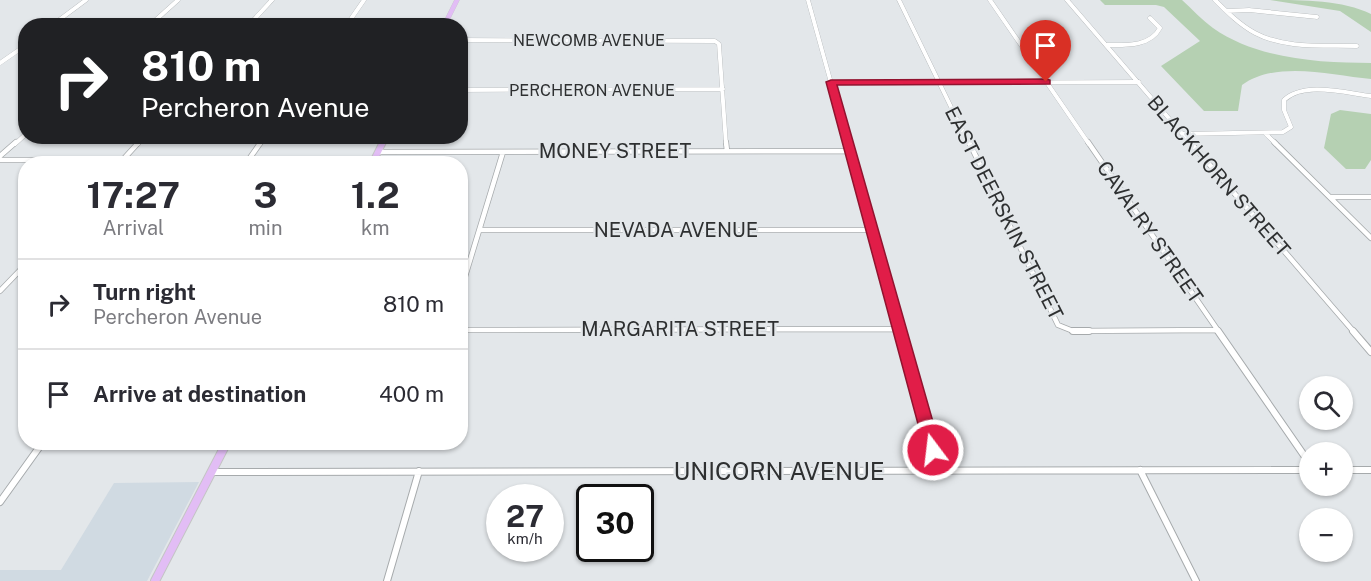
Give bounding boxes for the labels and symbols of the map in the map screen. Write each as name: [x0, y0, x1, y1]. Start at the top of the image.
pin: [1020, 20, 1071, 82]
street label: NEWCOMB AVENUE: [513, 31, 665, 50]
street label: PERCHERON AVENUE: [509, 81, 675, 100]
street label: BLACKHORN STREET: [1143, 91, 1296, 261]
street label: EAST DEERSKIN STREET: [940, 102, 1068, 324]
street label: MONEY STREET: [539, 139, 691, 163]
street label: CAVALRY STREET: [1092, 156, 1208, 308]
street label: NEVADA AVENUE: [594, 218, 758, 242]
street label: MARGARITA STREET: [581, 317, 779, 341]
position arrow: [901, 418, 965, 482]
street label: UNICORN AVENUE: [673, 457, 885, 485]
speed limit sign: 30: [576, 484, 654, 562]

